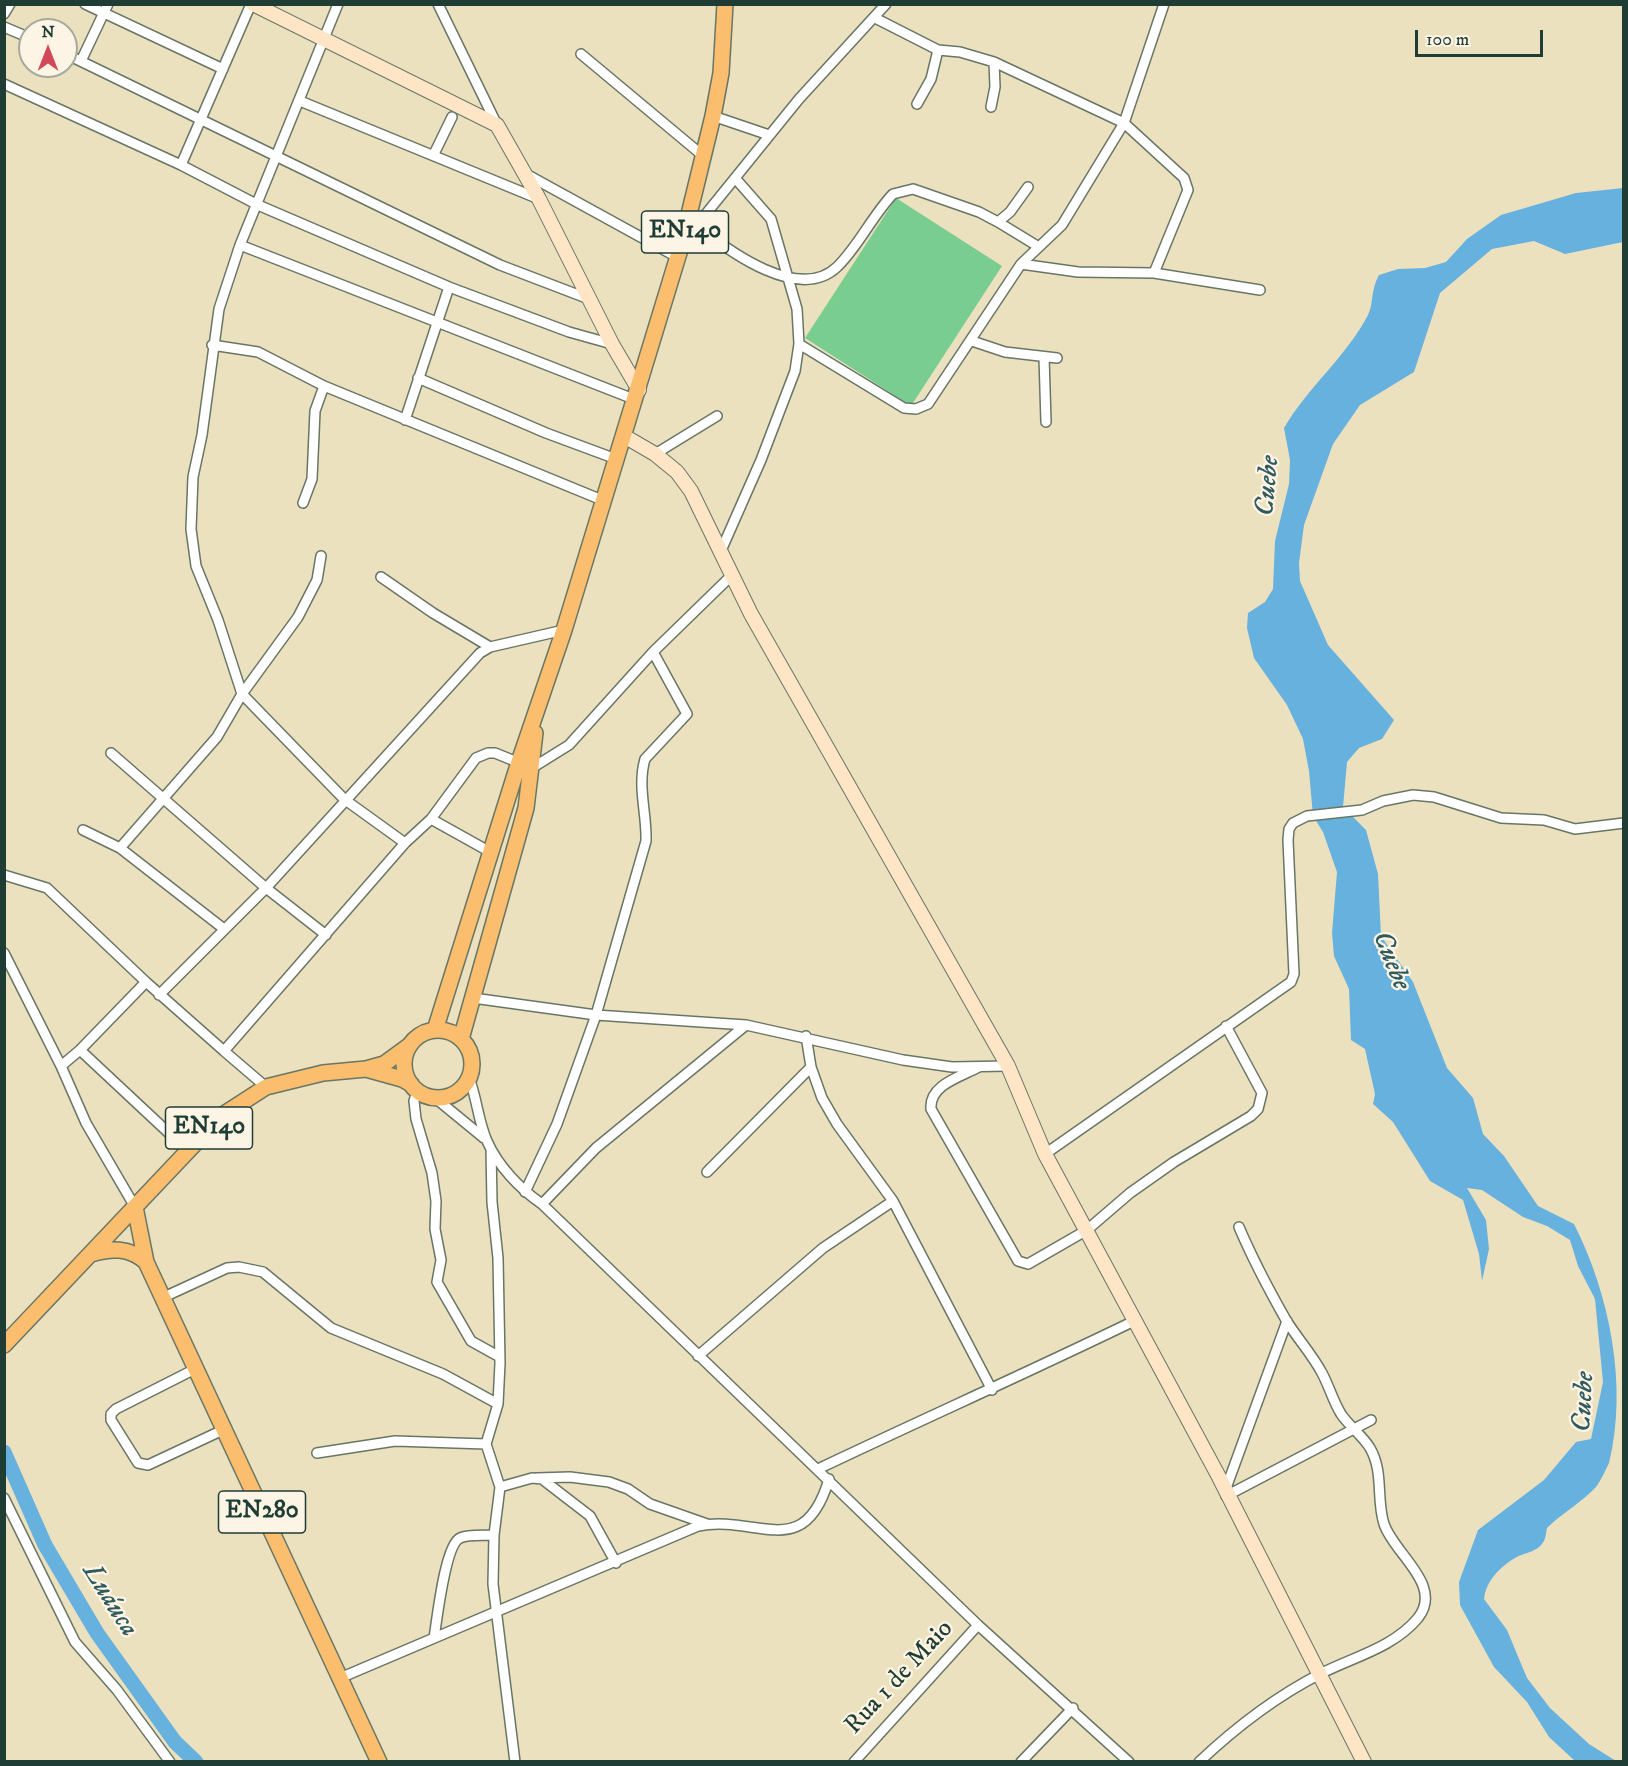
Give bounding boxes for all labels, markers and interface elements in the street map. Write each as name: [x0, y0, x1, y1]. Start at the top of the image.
north arrow: [18, 18, 78, 78]
scale bar: [1418, 18, 1546, 56]
text: N: [41, 22, 55, 42]
text: 100 m: [1426, 29, 1469, 51]
road number: EN140: [642, 211, 728, 253]
water label: Cuebe: [1250, 454, 1288, 518]
water label: Cuebe: [1364, 927, 1416, 995]
road number: EN140: [166, 1107, 252, 1149]
water label: Cuebe: [1567, 1371, 1603, 1433]
road number: EN280: [218, 1491, 306, 1533]
water label: Luáuca: [74, 1558, 144, 1644]
street label: Rua 1 de Maio: [839, 1614, 961, 1742]

